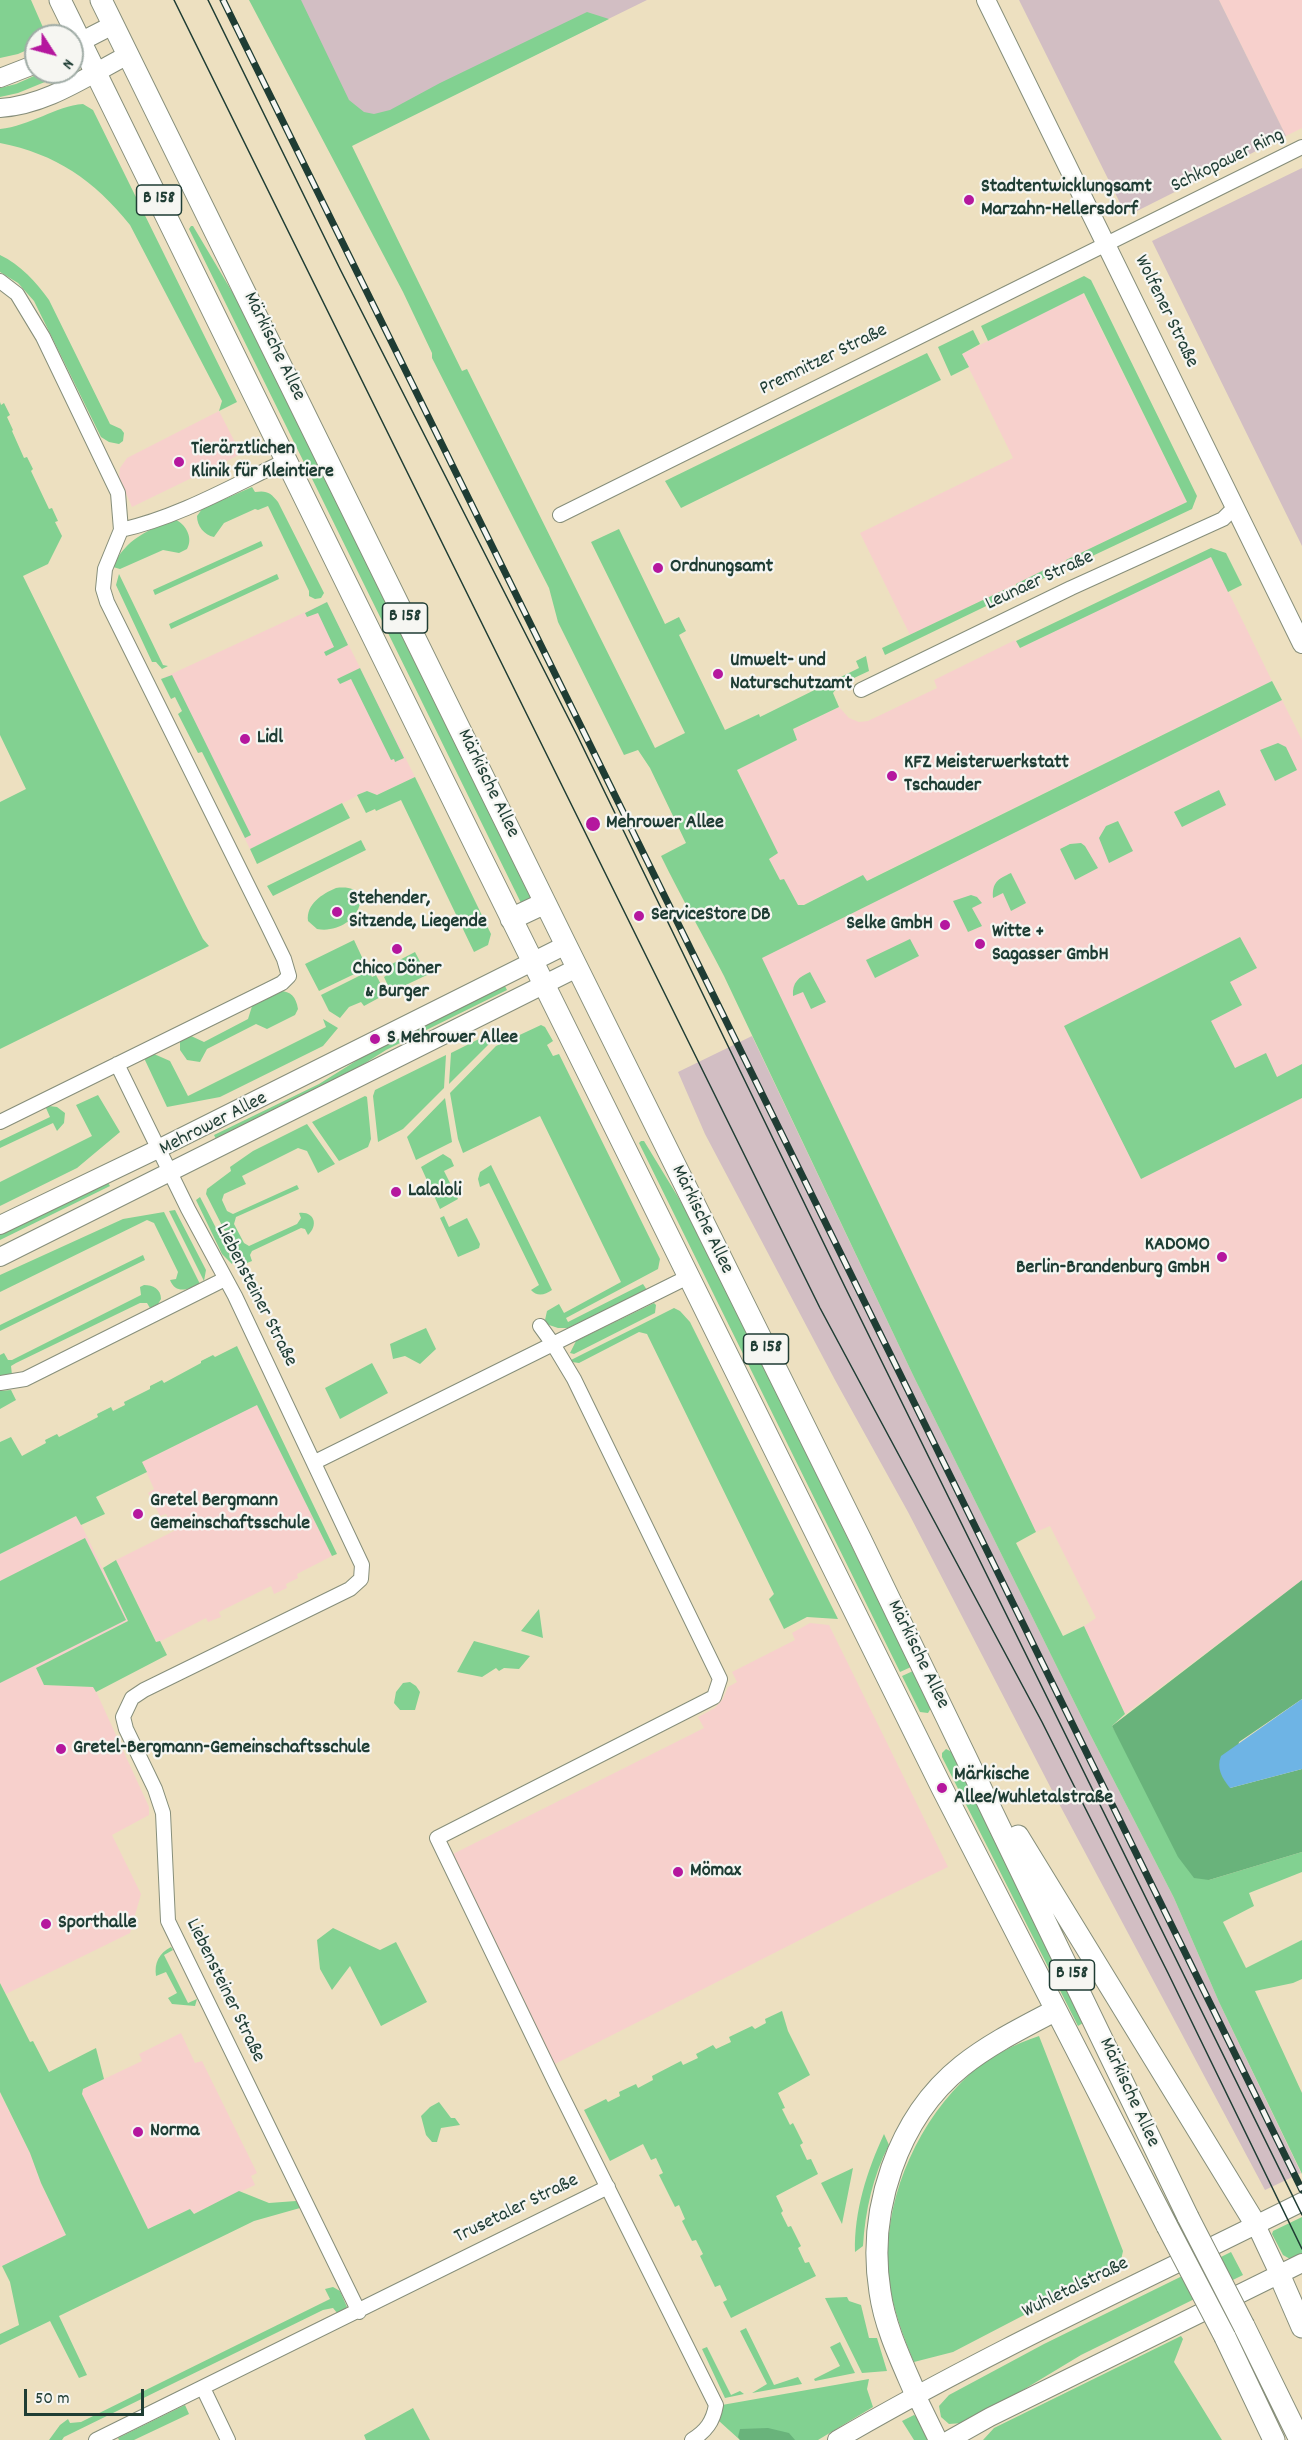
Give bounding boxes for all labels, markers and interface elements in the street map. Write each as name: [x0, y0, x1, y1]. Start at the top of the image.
north arrow: [24, 24, 84, 84]
text: N: [56, 54, 79, 74]
street label: Schkopauer Ring: [1168, 124, 1288, 200]
place label: Stadtentwicklungsamt Marzahn-Hellersdorf: [981, 176, 1152, 223]
road number: B 158: [136, 185, 182, 215]
marker: Stadtentwicklungsamt Marzahn-Hellersdorf: [962, 193, 976, 207]
street label: Wolfener Straße: [1127, 252, 1203, 372]
street label: Märkische Allee: [236, 289, 310, 405]
street label: Premnitzer Straße: [756, 320, 892, 402]
place label: Tierärztlichen Klinik für Kleintiere: [191, 438, 334, 485]
marker: Tierärztlichen Klinik für Kleintiere: [172, 455, 186, 469]
street label: Leunaer Straße: [982, 547, 1098, 617]
place label: Ordnungsamt: [670, 556, 773, 580]
marker: Ordnungsamt: [651, 561, 665, 575]
road number: B 158: [382, 603, 428, 633]
place label: Umwelt- und Naturschutzamt: [730, 650, 852, 697]
marker: Umwelt- und Naturschutzamt: [711, 667, 725, 681]
street label: Märkische Allee: [450, 726, 524, 842]
place label: Lidl: [257, 727, 283, 751]
marker: Lidl: [238, 732, 252, 746]
place label: KFZ Meisterwerkstatt Tschauder: [904, 752, 1069, 799]
marker: KFZ Meisterwerkstatt Tschauder: [885, 769, 899, 783]
place label: Mehrower Allee: [606, 812, 724, 836]
marker: Mehrower Allee: [584, 815, 602, 833]
place label: Stehender, Sitzende, Liegende: [349, 888, 487, 935]
place label: ServiceStore DB: [651, 904, 771, 928]
marker: Stehender, Sitzende, Liegende: [330, 905, 344, 919]
marker: ServiceStore DB: [632, 909, 646, 923]
place label: Selke GmbH: [846, 913, 933, 937]
marker: Selke GmbH: [938, 918, 952, 932]
place label: Witte + Sagasser GmbH: [992, 921, 1109, 968]
marker: Witte + Sagasser GmbH: [973, 937, 987, 951]
marker: Chico Döner & Burger: [390, 942, 404, 956]
place label: Chico Döner & Burger: [353, 958, 441, 1005]
place label: S Mehrower Allee: [387, 1027, 518, 1051]
marker: S Mehrower Allee: [368, 1032, 382, 1046]
street label: Mehrower Allee: [156, 1088, 272, 1162]
street label: Märkische Allee: [664, 1162, 738, 1278]
place label: Lalaloli: [408, 1180, 462, 1204]
marker: Lalaloli: [389, 1185, 403, 1199]
street label: Liebensteiner Straße: [209, 1221, 301, 1371]
place label: KADOMO Berlin-Brandenburg GmbH: [1016, 1234, 1210, 1281]
marker: KADOMO Berlin-Brandenburg GmbH: [1215, 1250, 1229, 1264]
road number: B 158: [744, 1334, 789, 1364]
place label: Gretel Bergmann Gemeinschaftsschule: [150, 1490, 310, 1537]
marker: Gretel Bergmann Gemeinschaftsschule: [131, 1507, 145, 1521]
street label: Märkische Allee: [880, 1597, 954, 1713]
place label: Gretel-Bergmann-Gemeinschaftsschule: [73, 1737, 370, 1761]
marker: Gretel-Bergmann-Gemeinschaftsschule: [54, 1742, 68, 1756]
place label: Märkische Allee/Wuhletalstraße: [954, 1764, 1113, 1811]
marker: Märkische Allee/Wuhletalstraße: [935, 1781, 949, 1795]
place label: Mömax: [690, 1860, 741, 1884]
marker: Mömax: [671, 1865, 685, 1879]
place label: Sporthalle: [58, 1912, 137, 1936]
street label: Liebensteiner Straße: [179, 1915, 269, 2067]
marker: Sporthalle: [39, 1917, 53, 1931]
road number: B 158: [1050, 1960, 1094, 1990]
street label: Märkische Allee: [1092, 2034, 1164, 2152]
place label: Norma: [150, 2120, 199, 2144]
marker: Norma: [131, 2125, 145, 2139]
street label: Trusetaler Straße: [451, 2170, 583, 2250]
street label: Wuhletalstraße: [1019, 2253, 1133, 2325]
scale bar: [27, 2377, 147, 2415]
text: 50 m: [35, 2387, 70, 2412]

